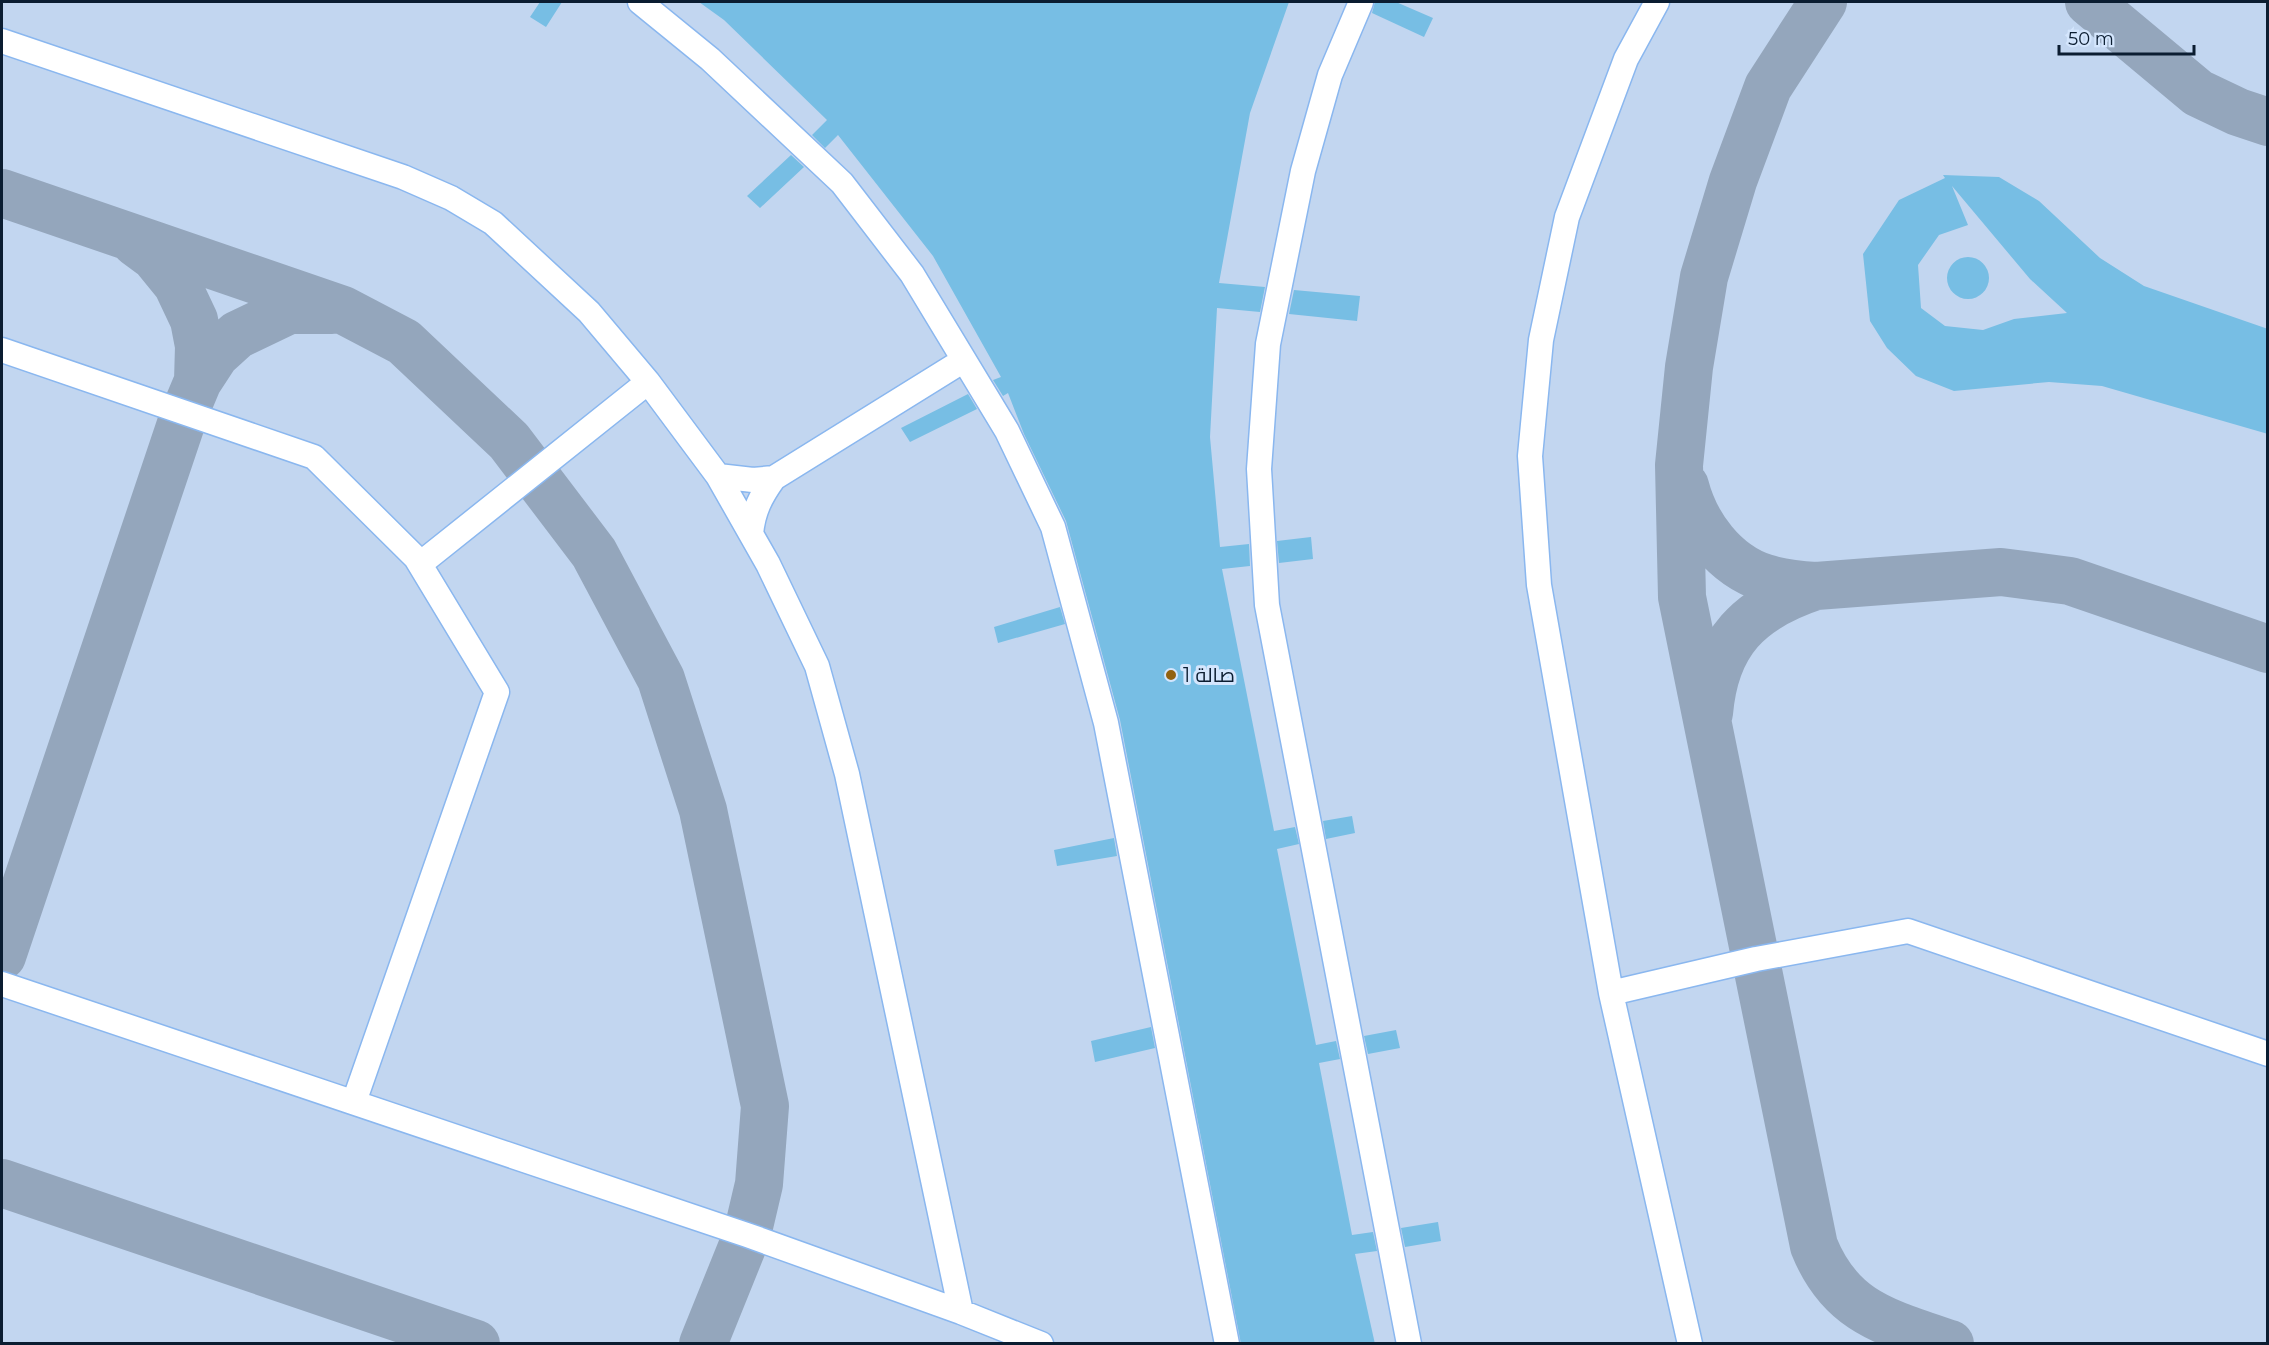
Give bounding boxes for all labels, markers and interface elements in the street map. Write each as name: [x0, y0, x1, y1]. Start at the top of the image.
scale bar: [2059, 18, 2194, 56]
text: 50 m: [2068, 28, 2114, 50]
place label: صالة 1: [1183, 663, 1235, 687]
marker: صالة 1: [1164, 668, 1178, 682]

